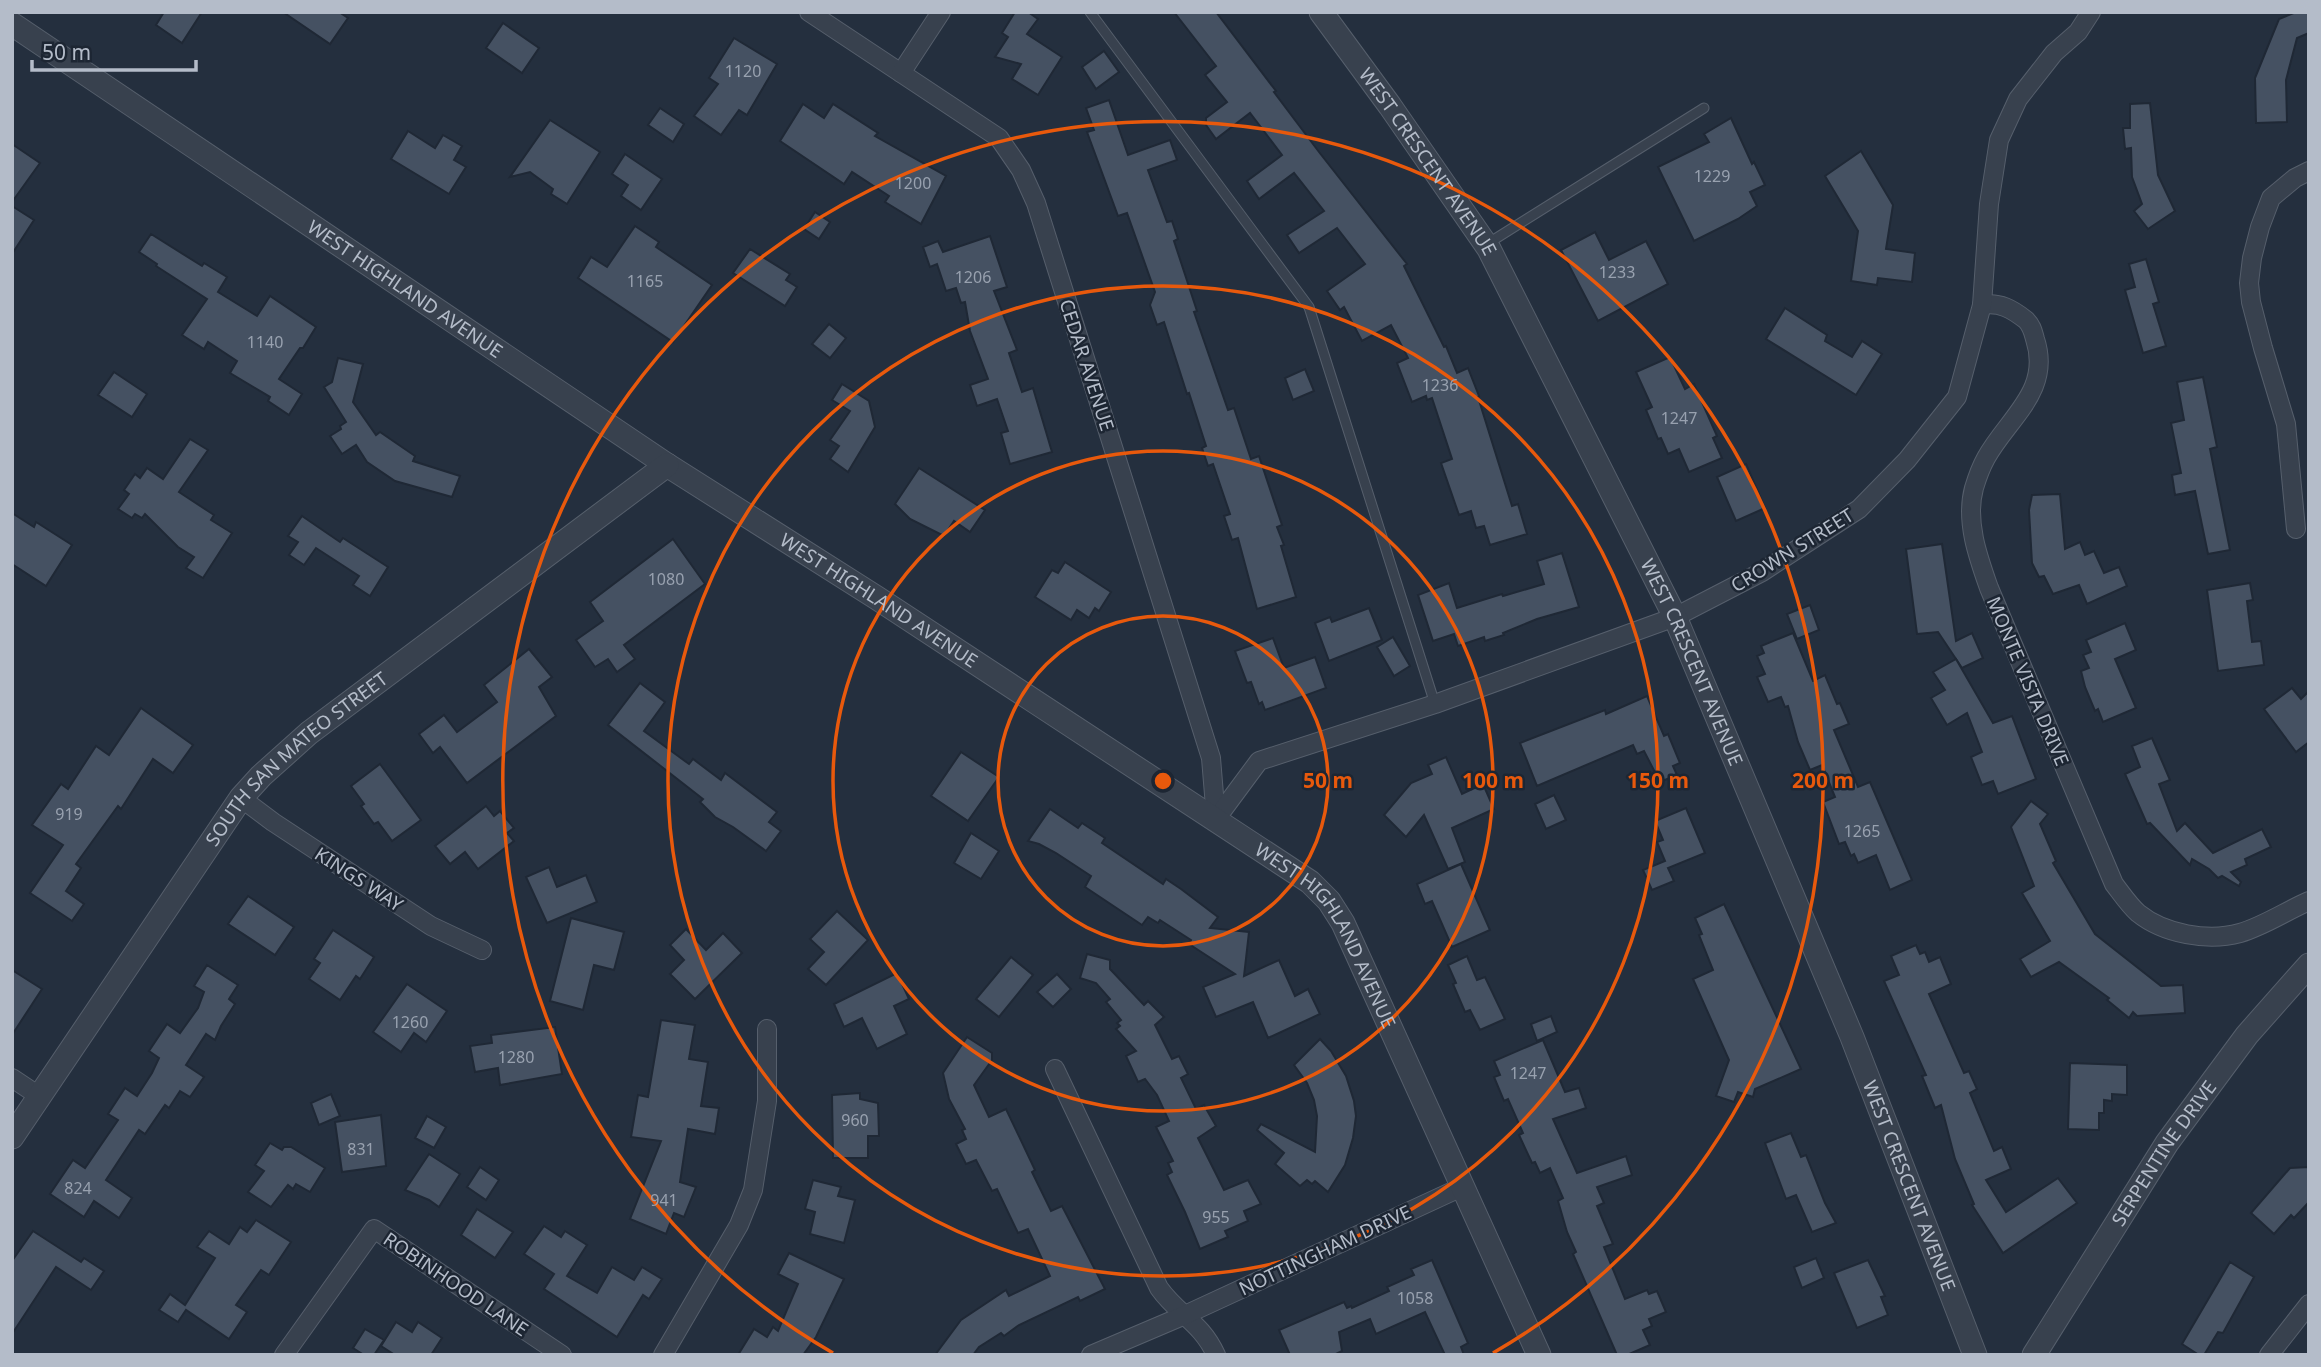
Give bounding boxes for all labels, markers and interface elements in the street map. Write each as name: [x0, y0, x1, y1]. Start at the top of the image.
scale bar: [32, 28, 196, 72]
text: 50 m: [42, 38, 91, 66]
house number: 1120: [725, 60, 761, 82]
street label: WEST CRESCENT AVENUE: [1353, 62, 1503, 260]
house number: 1229: [1694, 165, 1730, 187]
house number: 1200: [895, 172, 931, 194]
street label: WEST HIGHLAND AVENUE: [302, 214, 508, 364]
house number: 1233: [1599, 261, 1635, 283]
house number: 1206: [955, 266, 991, 288]
house number: 1165: [627, 270, 663, 292]
street label: CEDAR AVENUE: [1053, 296, 1121, 434]
house number: 1140: [247, 331, 283, 353]
house number: 1236: [1422, 374, 1458, 396]
house number: 1247: [1661, 407, 1697, 429]
street label: CROWN STREET: [1726, 502, 1859, 598]
street label: WEST HIGHLAND AVENUE: [775, 527, 983, 674]
street label: WEST CRESCENT AVENUE: [1635, 554, 1749, 770]
house number: 1080: [648, 568, 684, 590]
street label: MONTE VISTA DRIVE: [1981, 592, 2075, 770]
street label: SOUTH SAN MATEO STREET: [199, 665, 393, 851]
text: 50 m: [1303, 766, 1353, 794]
text: 100 m: [1462, 766, 1524, 794]
text: 150 m: [1627, 766, 1689, 794]
text: 200 m: [1792, 766, 1854, 794]
centre of rings: [1151, 769, 1175, 793]
house number: 919: [55, 803, 83, 825]
house number: 1265: [1844, 820, 1880, 842]
street label: WEST HIGHLAND AVENUE: [1250, 836, 1402, 1032]
street label: KINGS WAY: [310, 841, 408, 917]
house number: 1260: [392, 1011, 428, 1033]
house number: 1280: [498, 1046, 534, 1068]
house number: 1247: [1510, 1062, 1546, 1084]
street label: SERPENTINE DRIVE: [2105, 1075, 2222, 1231]
street label: WEST CRESCENT AVENUE: [1857, 1077, 1962, 1295]
house number: 960: [841, 1109, 869, 1131]
house number: 831: [347, 1138, 375, 1160]
house number: 824: [64, 1177, 92, 1199]
house number: 941: [650, 1189, 678, 1211]
street label: NOTTINGHAM DRIVE: [1235, 1199, 1415, 1301]
house number: 955: [1202, 1206, 1230, 1228]
street label: ROBINHOOD LANE: [378, 1226, 534, 1342]
house number: 1058: [1397, 1287, 1433, 1309]

